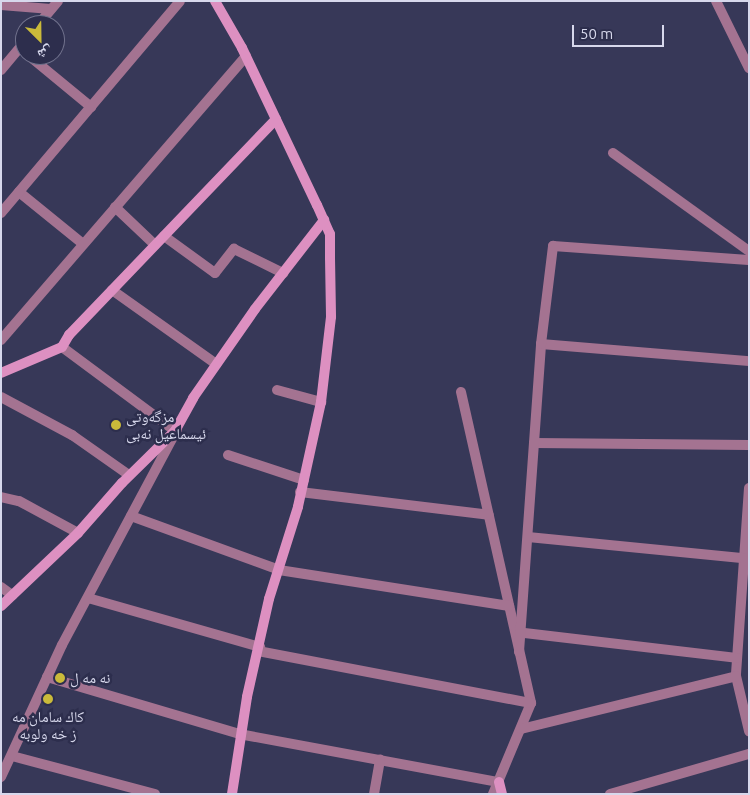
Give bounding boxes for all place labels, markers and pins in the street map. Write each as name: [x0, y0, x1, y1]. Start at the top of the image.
place label: مزگەوتی ئیسماعیل نەبی: [126, 407, 206, 442]
marker: مزگەوتی ئیسماعیل نەبی: [110, 419, 122, 431]
place label: نه مه ل: [70, 669, 110, 687]
marker: نه مه ل: [54, 672, 66, 684]
marker: كاك سامان مه ز خه ولوبه: [42, 693, 54, 705]
place label: كاك سامان مه ز خه ولوبه: [12, 707, 84, 742]

